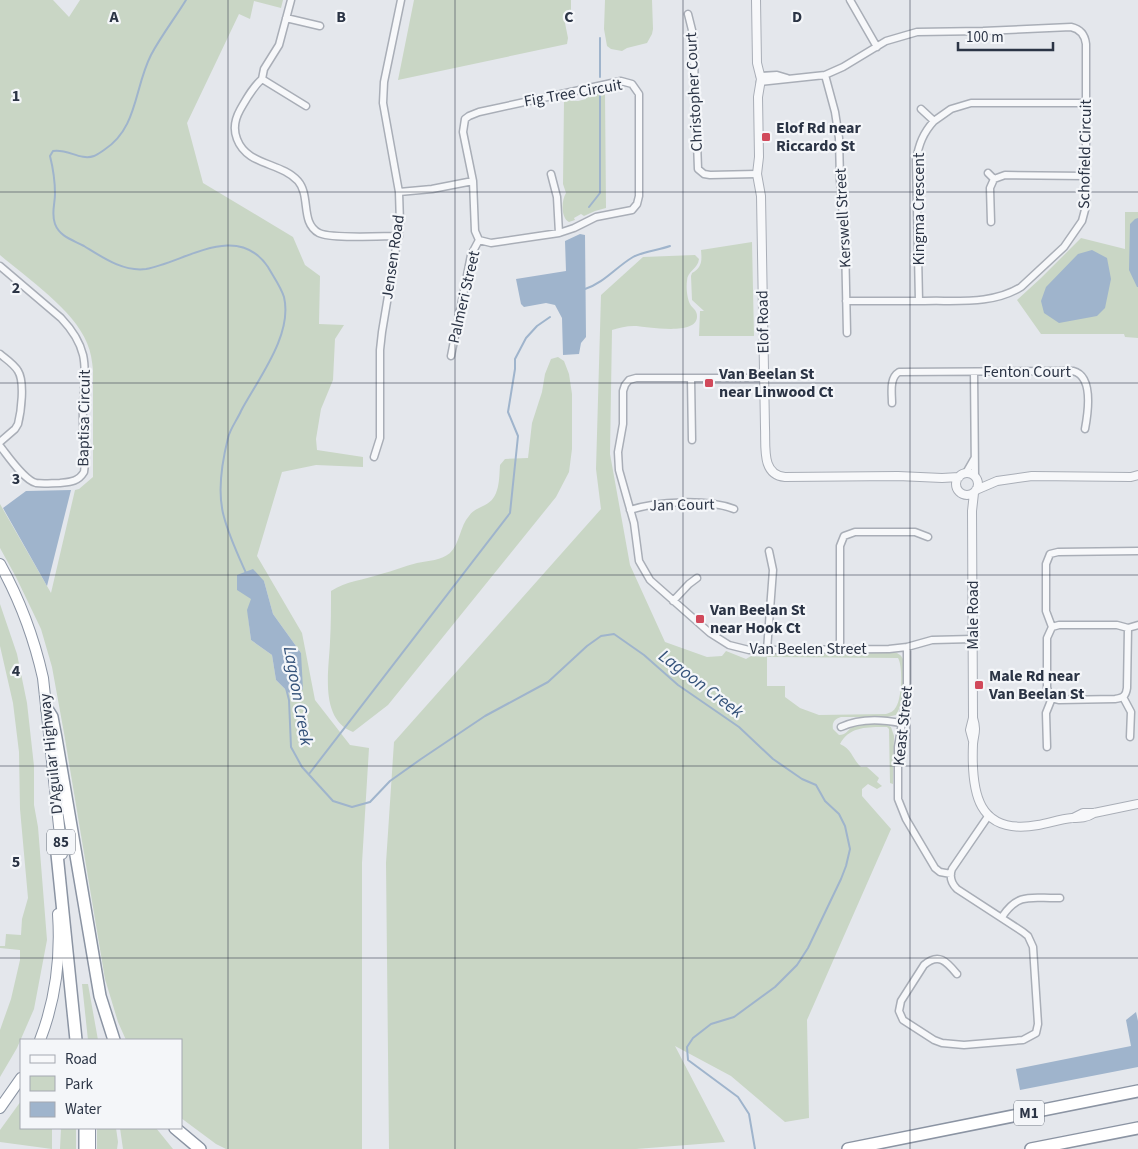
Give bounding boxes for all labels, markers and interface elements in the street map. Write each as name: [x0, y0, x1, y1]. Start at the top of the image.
text: A: [108, 6, 119, 28]
text: B: [336, 6, 346, 28]
text: C: [564, 6, 574, 28]
text: D: [792, 6, 802, 28]
scale bar: [958, 20, 1053, 52]
text: 100 m: [966, 27, 1004, 48]
street label: Christopher Court: [680, 31, 708, 152]
street label: Fig Tree Circuit: [522, 73, 624, 112]
text: 1: [12, 85, 20, 107]
street label: Schofield Circuit: [1073, 98, 1097, 209]
place label: Elof Rd near Riccardo St: [776, 117, 862, 157]
marker: Elof Rd near Riccardo St: [760, 131, 772, 143]
street label: Kingma Crescent: [908, 152, 930, 265]
street label: Kerswell Street: [829, 167, 857, 269]
street label: Jensen Road: [376, 213, 410, 301]
street label: Palmeri Street: [443, 248, 485, 346]
text: 2: [12, 277, 20, 299]
street label: Elof Road: [751, 290, 775, 354]
street label: Fenton Court: [983, 361, 1071, 383]
place label: Van Beelan St near Linwood Ct: [718, 363, 833, 403]
street label: Baptisa Circuit: [72, 369, 96, 467]
marker: Van Beelan St near Linwood Ct: [703, 377, 715, 389]
text: 3: [12, 468, 20, 490]
street label: Jan Court: [649, 493, 715, 517]
street label: Male Road: [962, 580, 984, 650]
place label: Van Beelan St near Hook Ct: [709, 599, 805, 639]
marker: Van Beelan St near Hook Ct: [694, 613, 706, 625]
street label: Van Beelen Street: [749, 638, 867, 660]
water label: Lagoon Creek: [277, 644, 319, 748]
water label: Lagoon Creek: [653, 644, 749, 724]
text: 4: [12, 660, 21, 682]
place label: Male Rd near Van Beelan St: [988, 665, 1084, 705]
marker: Male Rd near Van Beelan St: [973, 679, 985, 691]
street label: Keast Street: [888, 684, 918, 767]
street label: D'Aguilar Highway: [34, 692, 68, 815]
road number: 85: [47, 830, 75, 854]
text: 5: [12, 851, 20, 873]
legend: [20, 1039, 182, 1129]
text: Road: [65, 1049, 97, 1070]
text: Park: [65, 1074, 94, 1095]
text: Water: [65, 1099, 102, 1120]
road number: M1: [1014, 1100, 1044, 1126]

